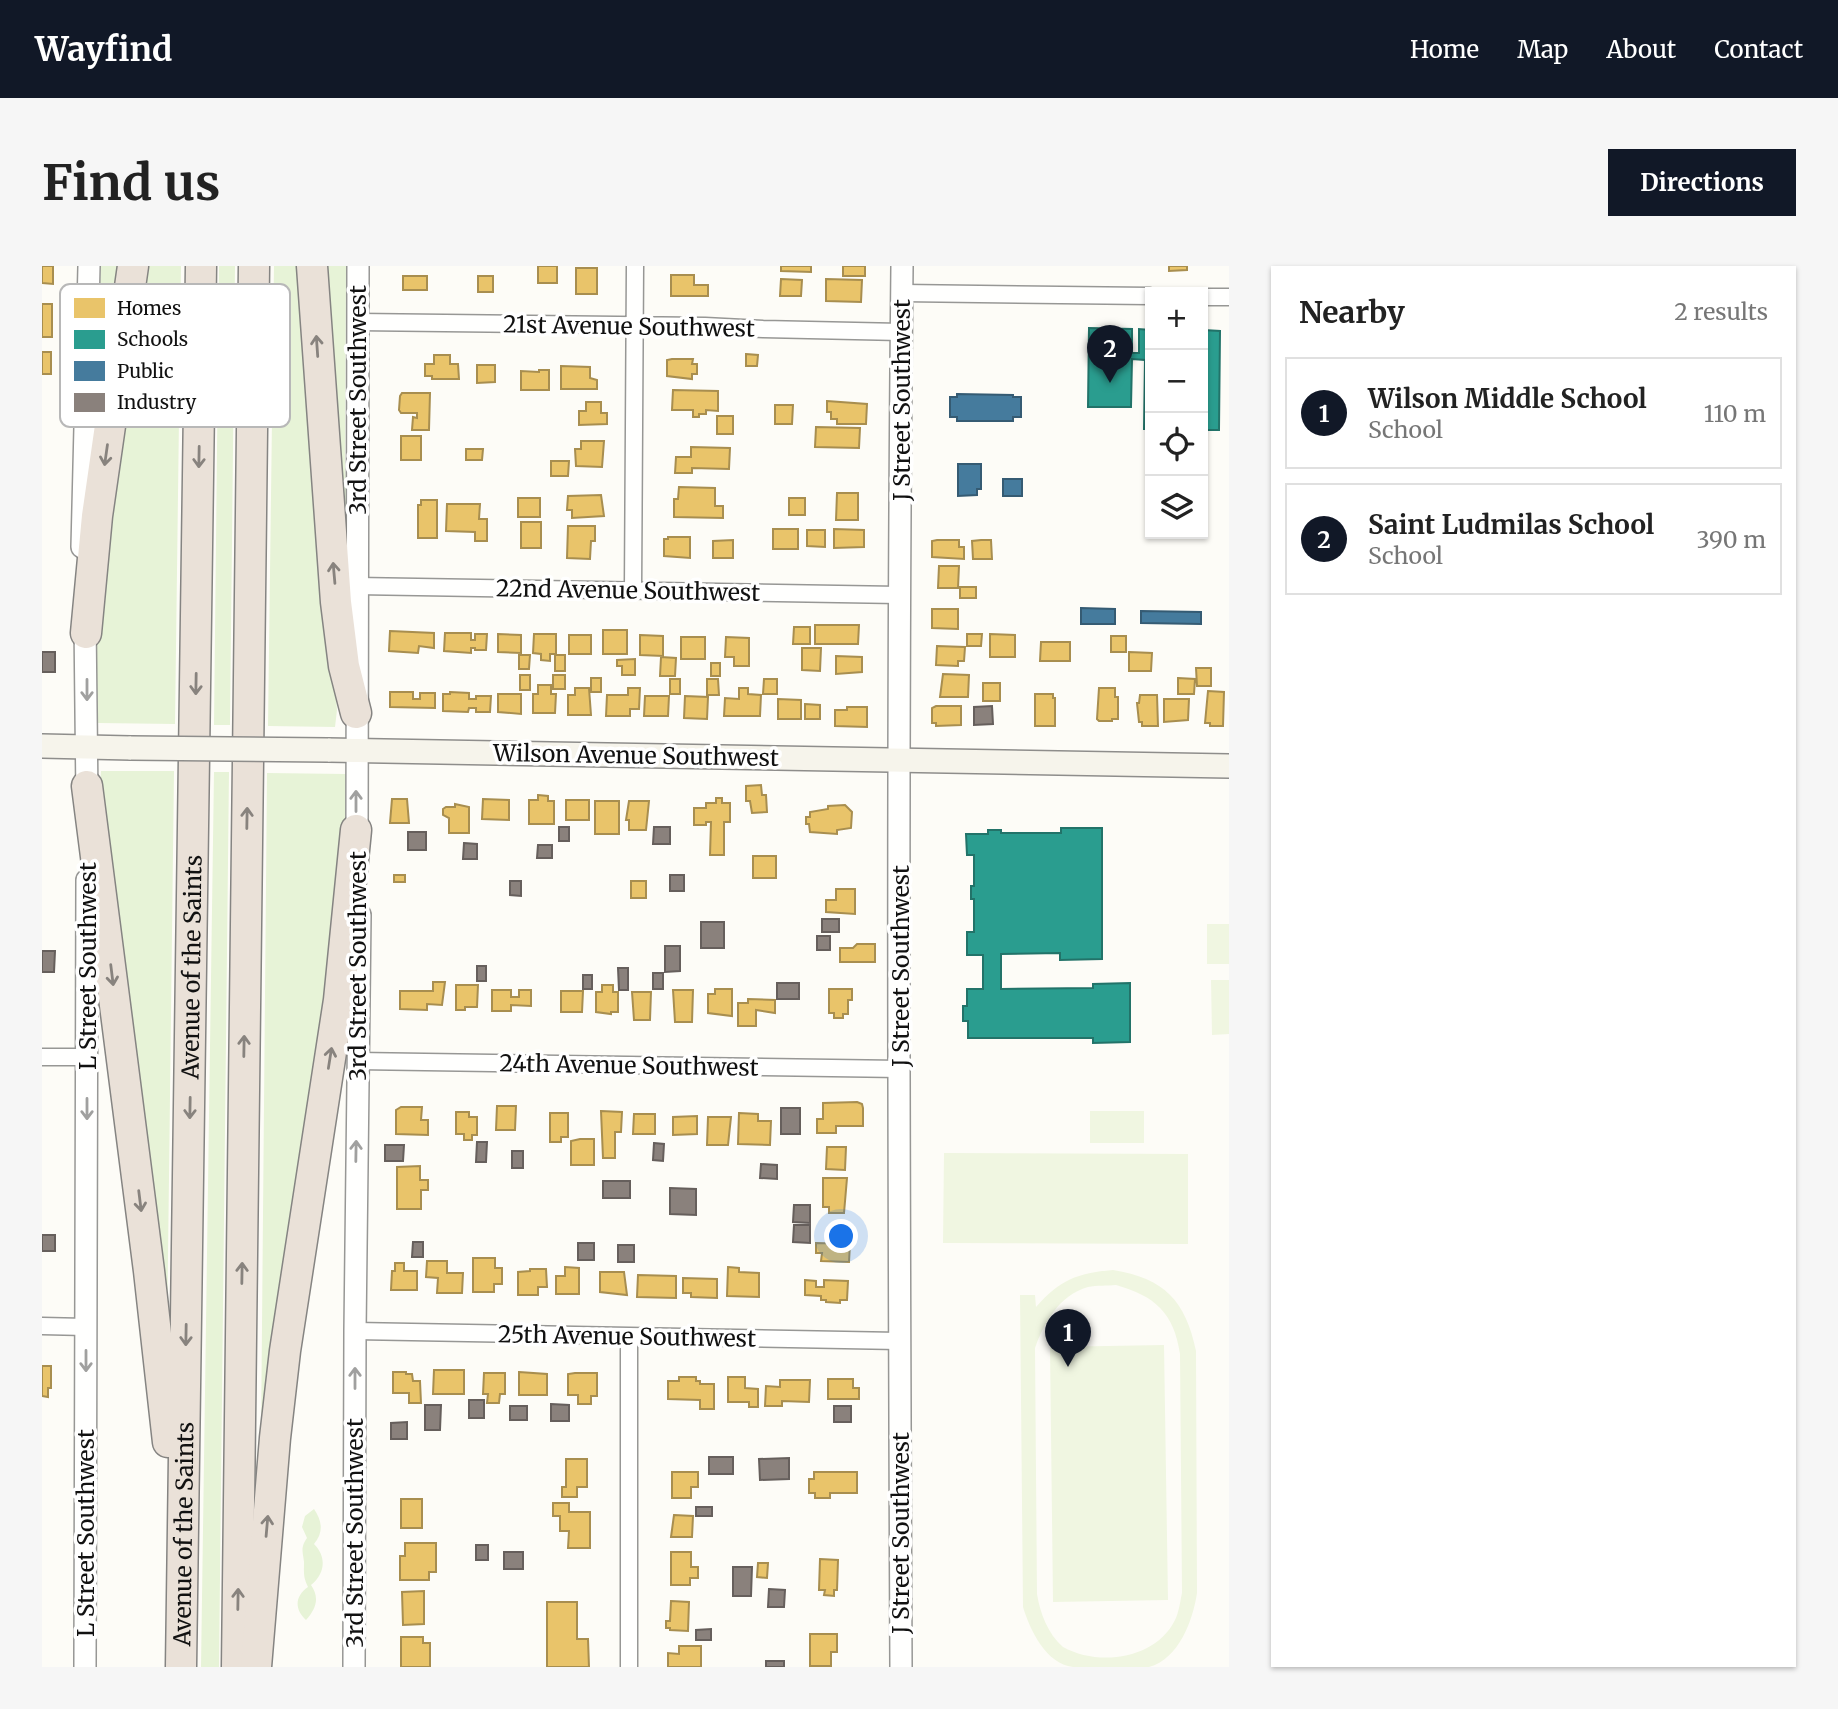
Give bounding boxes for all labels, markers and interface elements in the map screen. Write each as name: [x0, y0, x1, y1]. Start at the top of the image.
text: Wayfind: [35, 29, 172, 70]
text: Home: [1410, 34, 1479, 65]
text: Map: [1517, 34, 1568, 65]
text: About: [1606, 34, 1676, 65]
text: Contact: [1714, 34, 1803, 65]
button: Directions: [1608, 149, 1796, 216]
text: Find us: [42, 152, 220, 213]
legend: [60, 284, 290, 427]
street label: 3rd Street Southwest: [343, 285, 372, 515]
map controls: [1145, 287, 1208, 539]
button: +: [1145, 287, 1208, 350]
text: Nearby: [1299, 293, 1405, 331]
text: Homes: [117, 296, 181, 320]
text: 2 results: [1674, 297, 1768, 326]
street label: J Street Southwest: [887, 299, 916, 502]
street label: 21st Avenue Southwest: [503, 309, 755, 343]
pin: 2: [1087, 325, 1133, 383]
text: Schools: [117, 327, 188, 351]
one-way arrow: [310, 336, 323, 358]
button: −: [1145, 350, 1208, 413]
text: Public: [117, 359, 174, 383]
text: Wilson Middle School: [1368, 382, 1647, 415]
text: Industry: [117, 390, 196, 414]
text: 1: [1319, 399, 1329, 428]
text: 110 m: [1704, 399, 1766, 428]
button: locate: [1145, 413, 1208, 476]
text: School: [1368, 415, 1443, 444]
one-way arrow: [99, 443, 112, 466]
one-way arrow: [192, 445, 206, 468]
button: layers: [1145, 476, 1208, 539]
text: Saint Ludmilas School: [1368, 508, 1654, 541]
text: 2: [1317, 525, 1331, 554]
text: 390 m: [1696, 525, 1766, 554]
text: School: [1368, 541, 1443, 570]
one-way arrow: [327, 562, 340, 585]
street label: 22nd Avenue Southwest: [496, 573, 760, 607]
one-way arrow: [189, 672, 203, 695]
one-way arrow: [80, 678, 94, 701]
street label: Wilson Avenue Southwest: [492, 738, 779, 772]
one-way arrow: [349, 790, 363, 813]
one-way arrow: [240, 807, 254, 830]
street label: 3rd Street Southwest: [343, 851, 372, 1081]
street label: Avenue of the Saints: [175, 855, 207, 1080]
street label: L Street Southwest: [73, 862, 102, 1070]
street label: J Street Southwest: [886, 865, 915, 1068]
one-way arrow: [106, 963, 119, 986]
one-way arrow: [238, 1035, 251, 1058]
one-way arrow: [324, 1047, 337, 1069]
street label: 24th Avenue Southwest: [499, 1048, 759, 1082]
one-way arrow: [183, 1096, 196, 1119]
one-way arrow: [80, 1098, 94, 1121]
one-way arrow: [350, 1140, 363, 1163]
one-way arrow: [134, 1189, 147, 1212]
your location: [824, 1219, 858, 1253]
one-way arrow: [235, 1262, 248, 1285]
pin: 1: [1045, 1309, 1091, 1367]
street label: 25th Avenue Southwest: [498, 1319, 756, 1353]
one-way arrow: [179, 1323, 193, 1346]
one-way arrow: [79, 1350, 93, 1373]
one-way arrow: [348, 1367, 362, 1390]
street label: 3rd Street Southwest: [340, 1418, 369, 1648]
street label: Avenue of the Saints: [167, 1422, 199, 1647]
street label: L Street Southwest: [71, 1429, 100, 1637]
street label: J Street Southwest: [886, 1432, 915, 1635]
one-way arrow: [261, 1515, 274, 1538]
one-way arrow: [231, 1588, 245, 1611]

